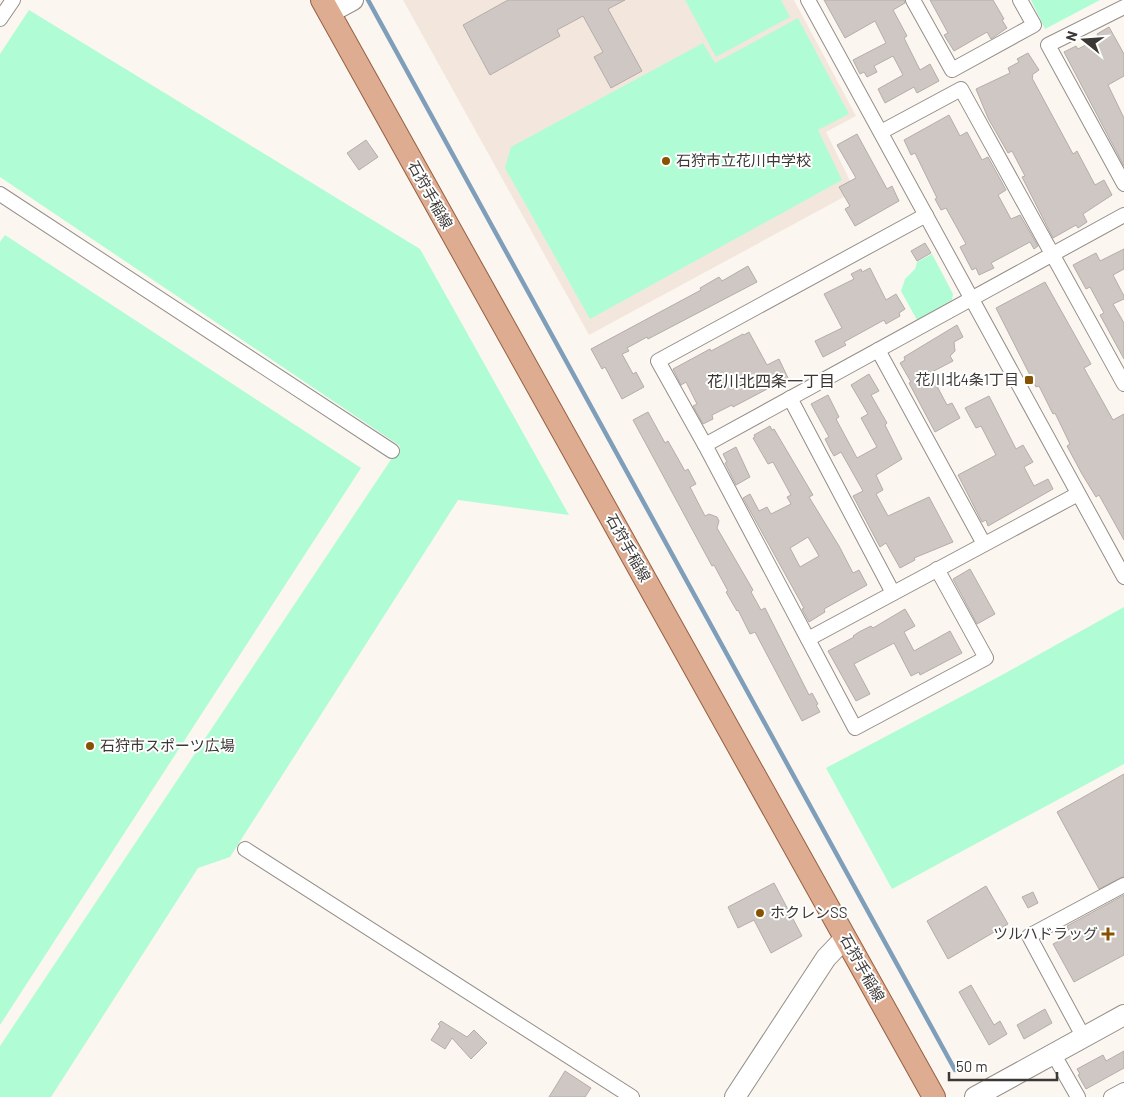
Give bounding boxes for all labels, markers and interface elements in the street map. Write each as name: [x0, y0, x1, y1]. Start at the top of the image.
north arrow: [1059, 15, 1109, 65]
text: N: [1062, 29, 1081, 43]
place label: 石狩市立花川中学校: [676, 151, 811, 169]
marker: 石狩市立花川中学校: [660, 155, 672, 167]
street label: 石狩手稲線: [405, 157, 457, 232]
place label: 花川北4条1丁目: [915, 370, 1019, 388]
district label: 花川北四条一丁目: [707, 371, 835, 390]
marker: 花川北4条1丁目: [1023, 374, 1035, 386]
street label: 石狩手稲線: [603, 510, 655, 585]
place label: 石狩市スポーツ広場: [100, 736, 235, 754]
marker: 石狩市スポーツ広場: [84, 740, 96, 752]
place label: ホクレンSS: [770, 903, 848, 921]
marker: ホクレンSS: [754, 907, 766, 919]
place label: ツルハドラッグ: [993, 924, 1098, 942]
marker: ツルハドラッグ: [1102, 928, 1114, 940]
street label: 石狩手稲線: [837, 930, 889, 1005]
scale bar: [949, 1050, 1056, 1082]
text: 50 m: [956, 1057, 988, 1075]

